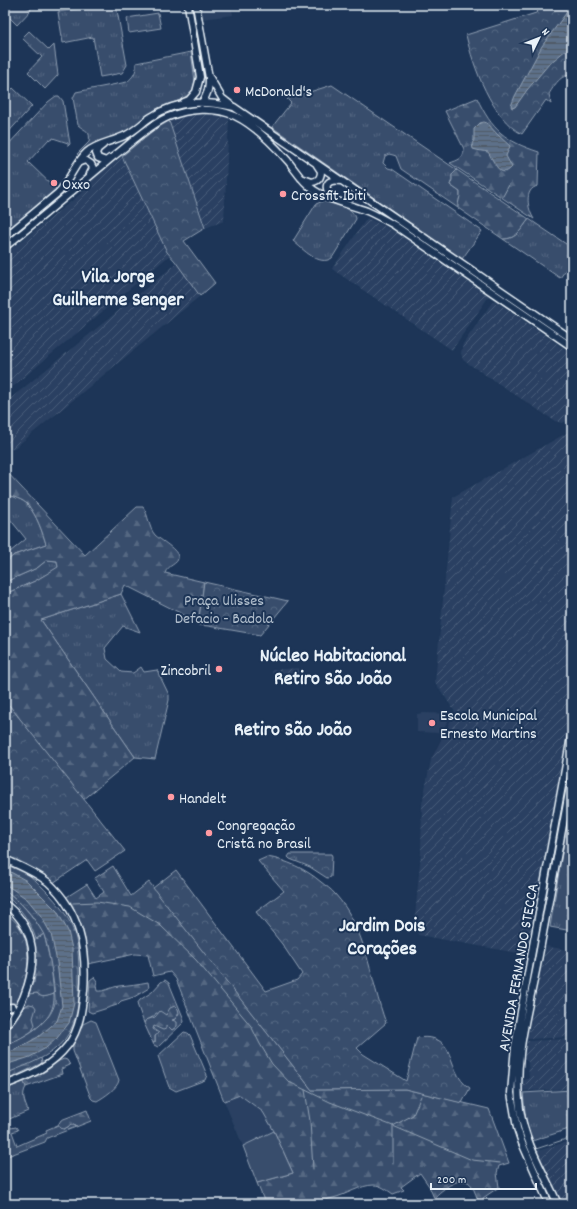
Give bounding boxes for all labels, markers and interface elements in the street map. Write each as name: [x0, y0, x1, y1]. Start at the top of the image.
north arrow: [519, 18, 559, 58]
text: N: [537, 25, 553, 40]
place label: McDonald's: [245, 81, 313, 104]
marker: McDonald's: [232, 85, 242, 95]
place label: Oxxo: [62, 174, 90, 197]
marker: Oxxo: [49, 178, 59, 188]
place label: Crossfit Ibiti: [291, 185, 366, 208]
marker: Crossfit Ibiti: [278, 189, 288, 199]
district label: Vila Jorge Guilherme Senger: [52, 264, 184, 315]
park label: Praça Ulisses Defacio - Badola: [175, 590, 274, 631]
district label: Núcleo Habitacional Retiro São João: [260, 643, 406, 694]
place label: Zincobril: [160, 660, 211, 683]
marker: Zincobril: [214, 664, 224, 674]
place label: Escola Municipal Ernesto Martins: [440, 705, 537, 746]
district label: Retiro São João: [234, 717, 352, 745]
marker: Escola Municipal Ernesto Martins: [427, 718, 437, 728]
place label: Handelt: [179, 788, 226, 811]
marker: Handelt: [166, 792, 176, 802]
place label: Congregação Cristã no Brasil: [217, 815, 311, 856]
marker: Congregação Cristã no Brasil: [204, 828, 214, 838]
street label: AVENIDA FERNANDO STECCA: [493, 881, 546, 1053]
district label: Jardim Dois Corações: [339, 913, 425, 964]
scale bar: [431, 1165, 536, 1191]
text: 200 m: [437, 1172, 466, 1189]

